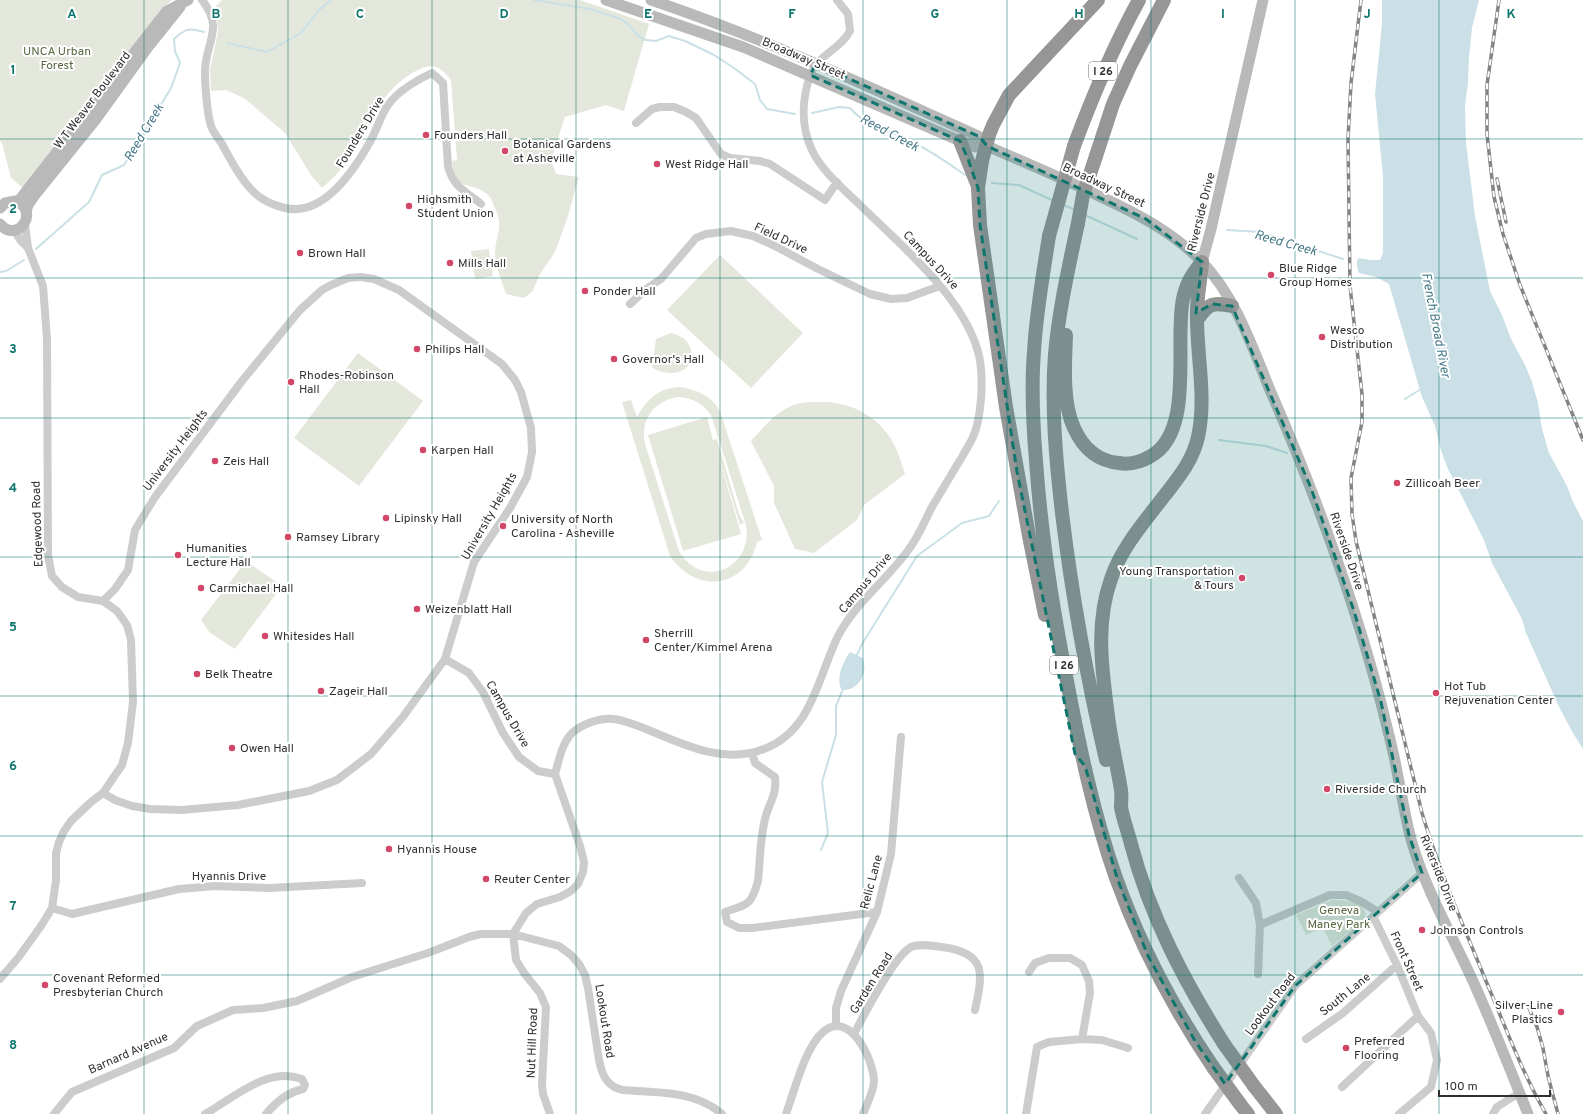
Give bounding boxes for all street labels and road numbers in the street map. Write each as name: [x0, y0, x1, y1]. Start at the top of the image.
street label: Broadway Street: [759, 34, 848, 84]
street label: W T Weaver Boulevard: [51, 49, 135, 153]
road number: I 26: [1089, 62, 1117, 80]
street label: Founders Drive: [333, 94, 389, 171]
street label: Broadway Street: [1060, 160, 1147, 212]
street label: Riverside Drive: [1184, 171, 1220, 254]
street label: Field Drive: [751, 220, 810, 258]
street label: Campus Drive: [899, 228, 962, 294]
street label: University Heights: [140, 406, 212, 495]
street label: University Heights: [458, 470, 521, 563]
street label: Edgewood Road: [29, 481, 47, 567]
street label: Riverside Drive: [1325, 510, 1367, 592]
street label: Campus Drive: [836, 550, 896, 617]
road number: I 26: [1050, 656, 1078, 674]
street label: Campus Drive: [481, 678, 533, 751]
street label: Riverside Drive: [1415, 833, 1461, 914]
street label: Relic Lane: [857, 853, 887, 911]
street label: Hyannis Drive: [192, 869, 266, 885]
street label: Front Street: [1386, 929, 1426, 994]
street label: Garden Road: [847, 950, 897, 1017]
street label: South Lane: [1317, 969, 1374, 1020]
street label: Lookout Road: [1242, 970, 1300, 1039]
street label: Lookout Road: [590, 983, 618, 1059]
street label: Nut Hill Road: [524, 1007, 542, 1079]
street label: Barnard Avenue: [86, 1029, 171, 1079]

